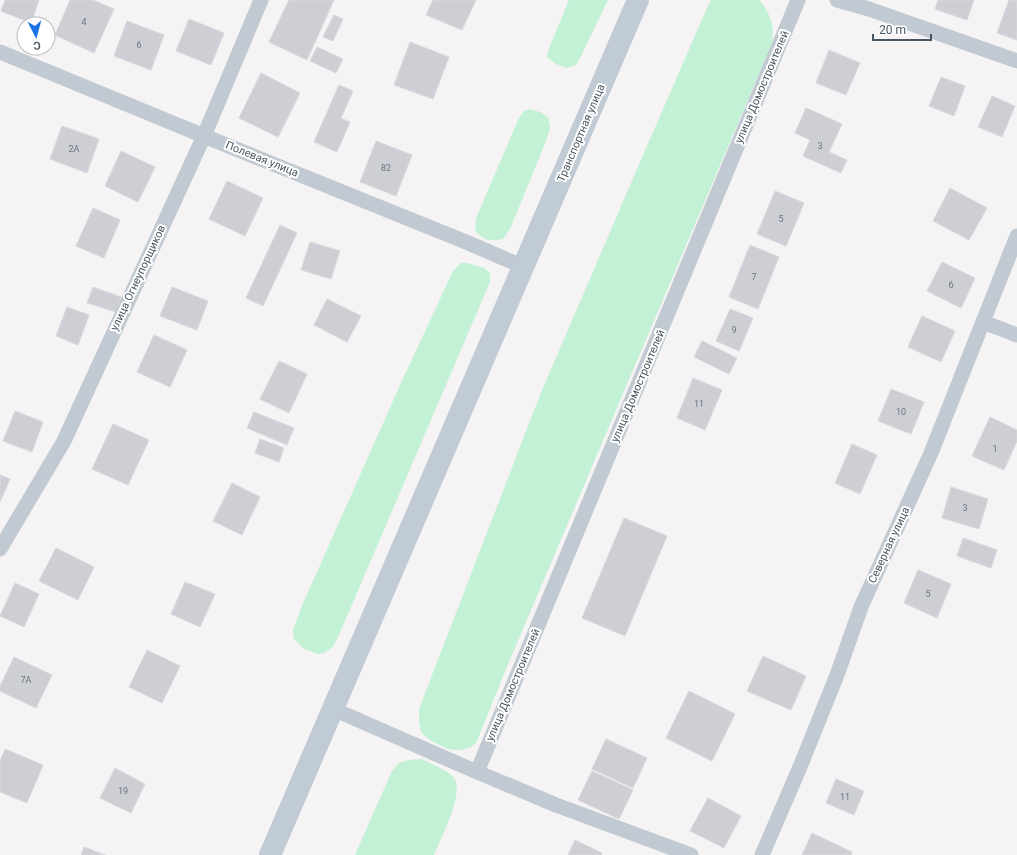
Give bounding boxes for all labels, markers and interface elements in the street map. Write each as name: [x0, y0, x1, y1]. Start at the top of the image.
north arrow: [16, 16, 56, 56]
scale bar: [873, 16, 931, 42]
house number: 4: [81, 17, 87, 27]
text: 20 m: [879, 23, 906, 37]
street label: улица Домостроителей: [732, 29, 792, 145]
text: С: [33, 39, 41, 52]
house number: 6: [136, 40, 142, 50]
street label: Транспортная улица: [554, 82, 608, 184]
street label: Полевая улица: [224, 138, 300, 180]
house number: 3: [817, 141, 823, 151]
house number: 2А: [69, 144, 80, 154]
house number: 82: [381, 163, 391, 173]
house number: 5: [778, 214, 784, 224]
street label: улица Огнеупорщиков: [108, 223, 168, 333]
house number: 7: [751, 272, 757, 282]
house number: 6: [948, 280, 954, 290]
house number: 9: [731, 325, 737, 335]
street label: улица Домостроителей: [608, 328, 668, 444]
house number: 11: [694, 399, 704, 409]
house number: 10: [896, 407, 906, 417]
house number: 1: [992, 444, 998, 454]
house number: 3: [962, 503, 968, 513]
street label: Северная улица: [866, 505, 912, 585]
house number: 5: [925, 589, 931, 599]
street label: улица Домостроителей: [483, 627, 543, 743]
house number: 7А: [21, 675, 32, 685]
house number: 19: [118, 786, 128, 796]
house number: 11: [840, 792, 850, 802]

